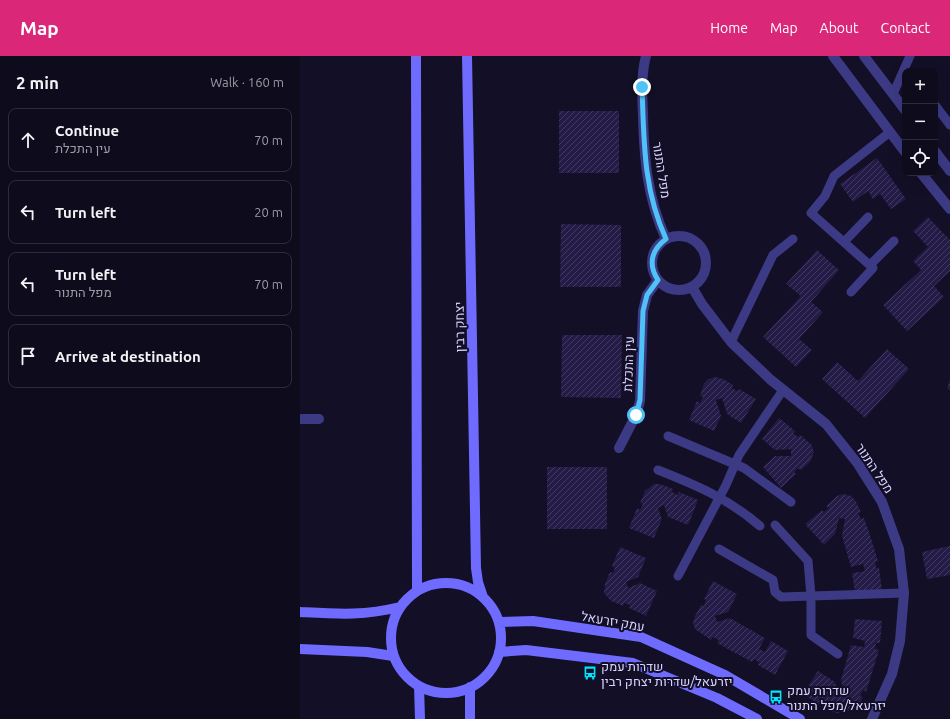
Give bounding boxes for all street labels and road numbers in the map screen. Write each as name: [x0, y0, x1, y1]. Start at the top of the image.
street label: מפל התנור: [651, 141, 673, 199]
street label: יצחק רבין: [452, 301, 467, 353]
street label: עין התכלת: [620, 336, 637, 392]
street label: מפל התנור: [853, 441, 897, 495]
street label: עמק יזרעאל: [580, 609, 646, 634]

